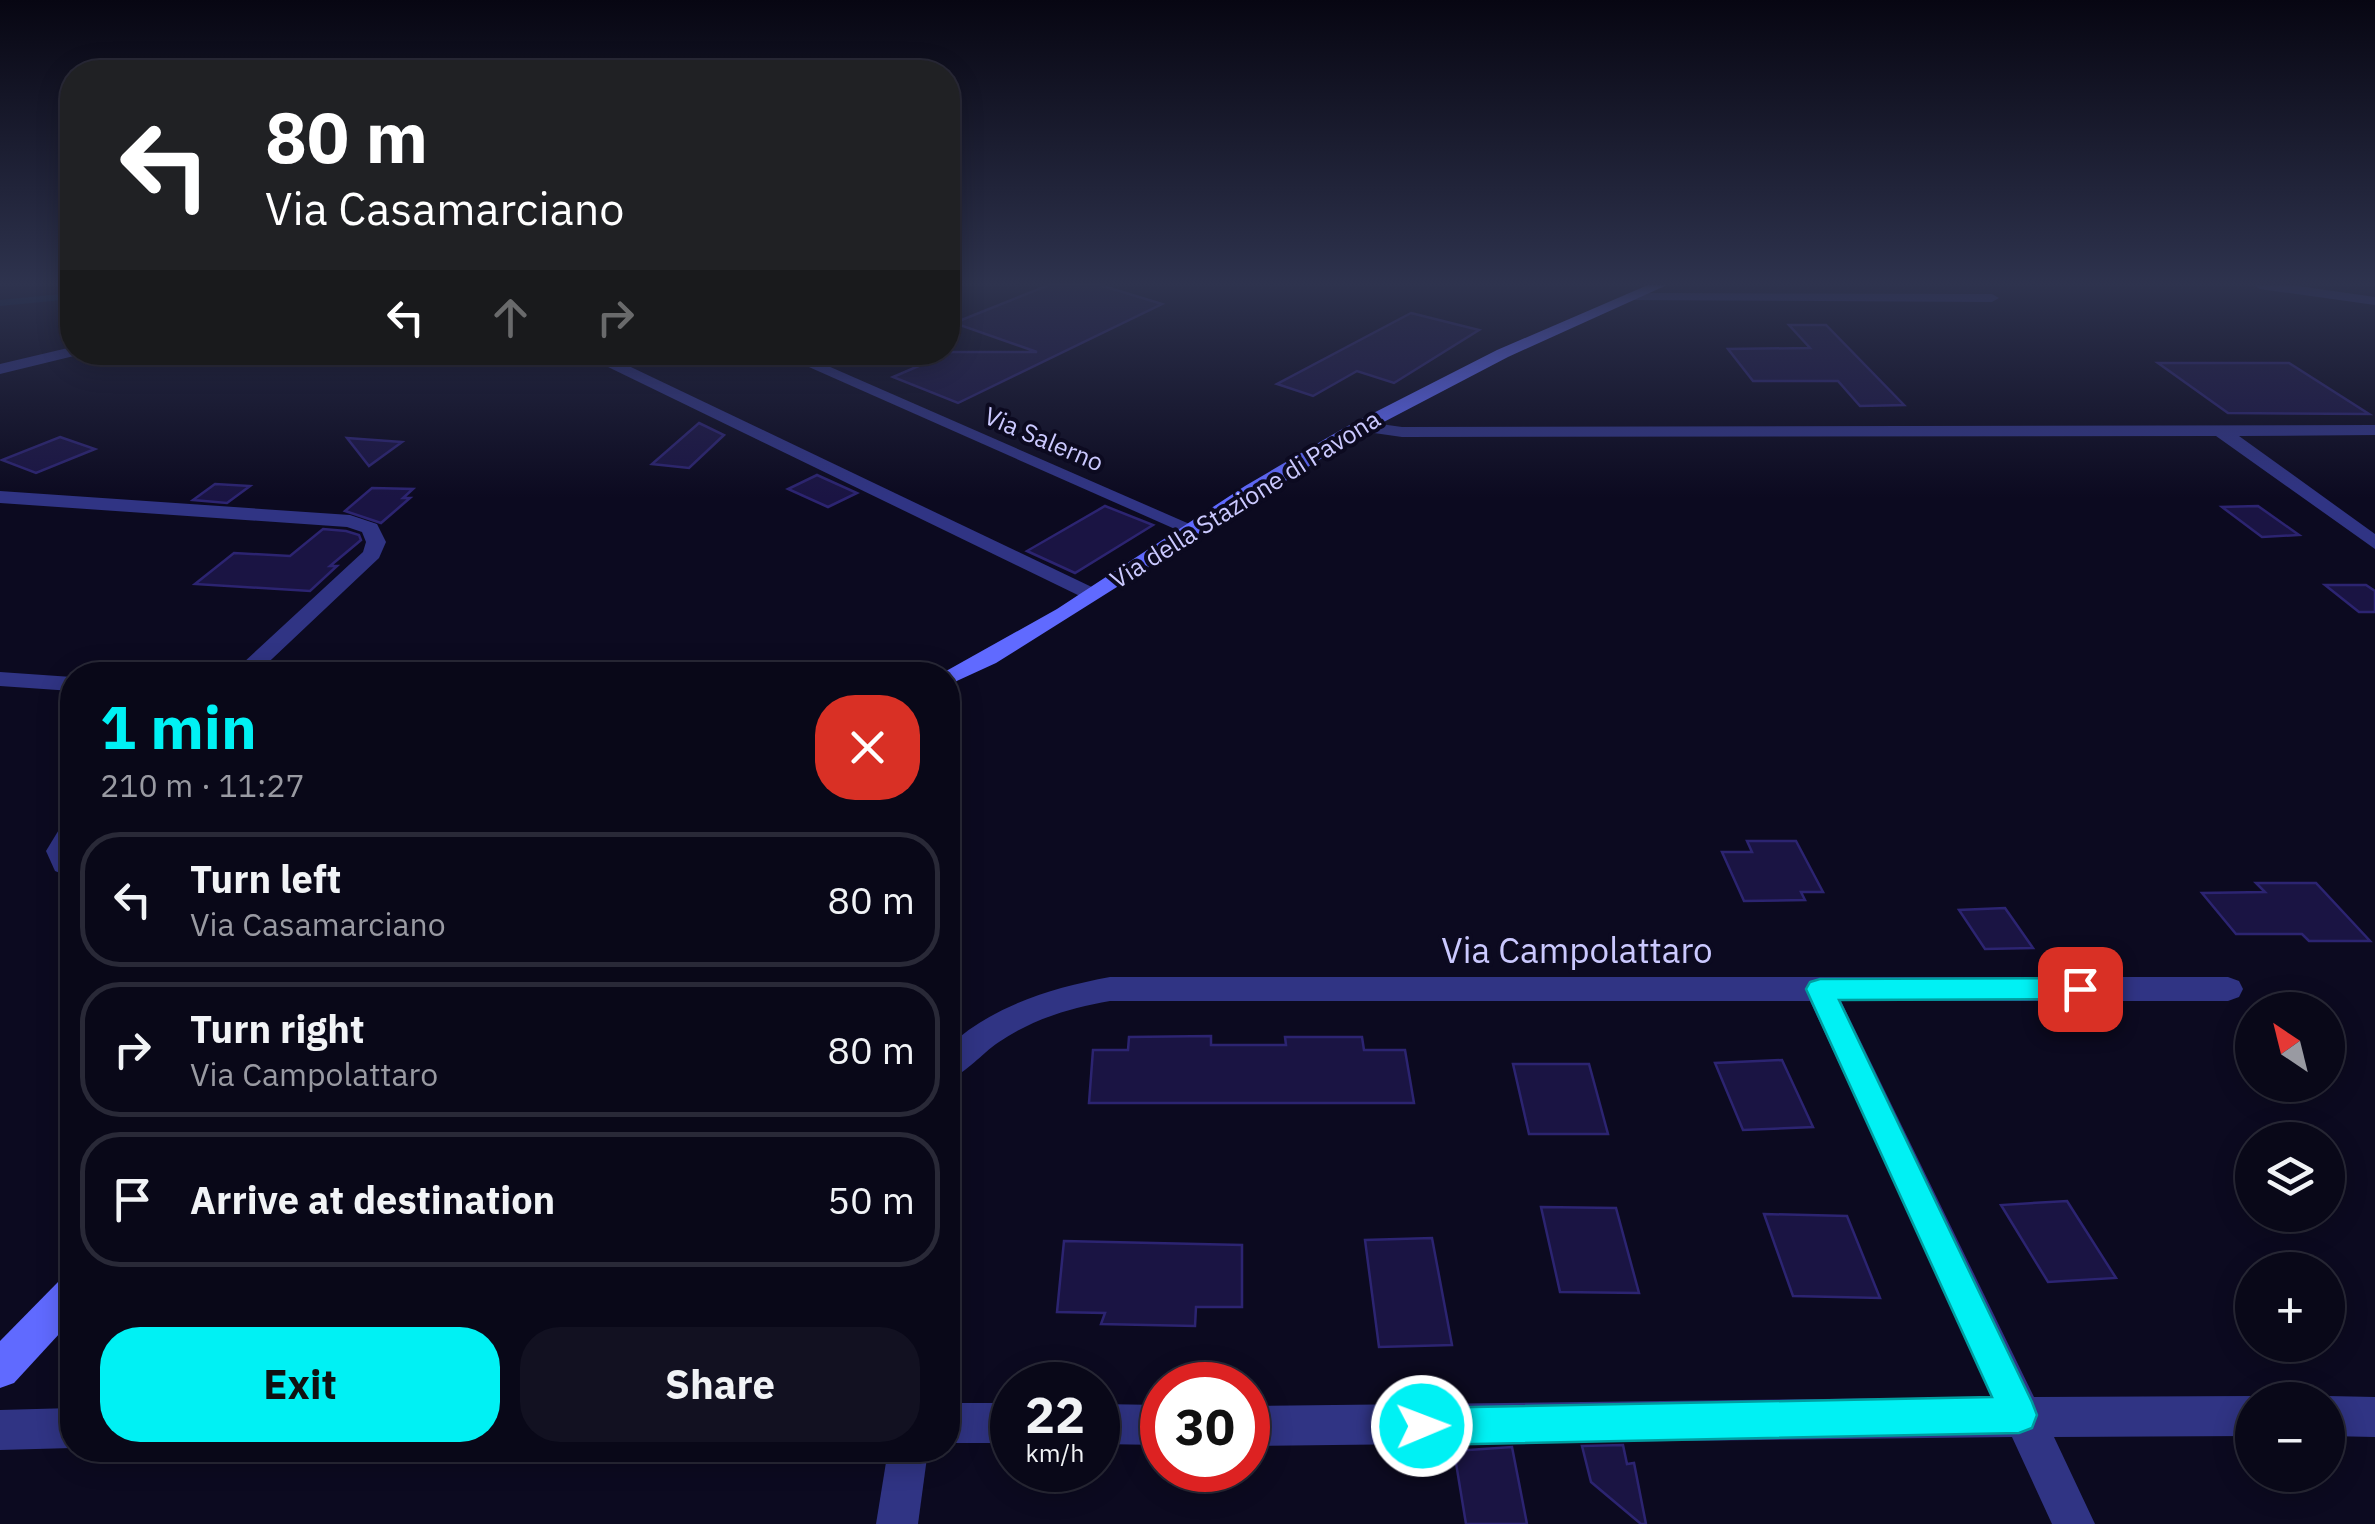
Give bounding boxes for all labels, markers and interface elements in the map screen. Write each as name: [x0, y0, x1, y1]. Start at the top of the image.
text: 80 m: [265, 91, 428, 182]
icon: left: [100, 100, 230, 230]
text: Via Casamarciano: [265, 179, 625, 237]
icon: left: [378, 290, 433, 345]
icon: ahead: [483, 290, 538, 345]
icon: right: [588, 290, 643, 345]
street label: Via Salerno: [980, 399, 1109, 478]
street label: Via della Stazione di Pavona: [1104, 402, 1386, 595]
text: 1 min: [100, 687, 257, 766]
button: close: [815, 695, 920, 800]
text: 210 m · 11:27: [100, 764, 305, 806]
text: Turn left: [190, 854, 341, 903]
icon: left: [105, 872, 160, 927]
text: 80 m: [827, 875, 915, 924]
text: Via Casamarciano: [190, 903, 446, 945]
street label: Via Campolattaro: [1441, 927, 1713, 973]
pin: [2038, 947, 2123, 1032]
icon: arrive: [2053, 962, 2108, 1017]
north arrow: [2235, 992, 2345, 1102]
map controls: [2235, 992, 2345, 1492]
text: Turn right: [190, 1004, 365, 1053]
icon: right: [105, 1022, 160, 1077]
text: 80 m: [827, 1025, 915, 1074]
text: Via Campolattaro: [190, 1053, 438, 1095]
button: layers: [2235, 1122, 2345, 1232]
icon: arrive: [105, 1172, 160, 1227]
text: Arrive at destination: [190, 1175, 555, 1224]
text: 50 m: [827, 1175, 915, 1224]
button: +: [2235, 1252, 2345, 1362]
button: Exit: [100, 1327, 500, 1442]
button: Share: [520, 1327, 920, 1442]
speed limit sign: 30: [1140, 1362, 1270, 1492]
position arrow: [1370, 1374, 1474, 1478]
text: 22: [1025, 1382, 1085, 1447]
button: −: [2235, 1382, 2345, 1492]
text: km/h: [1026, 1436, 1084, 1469]

